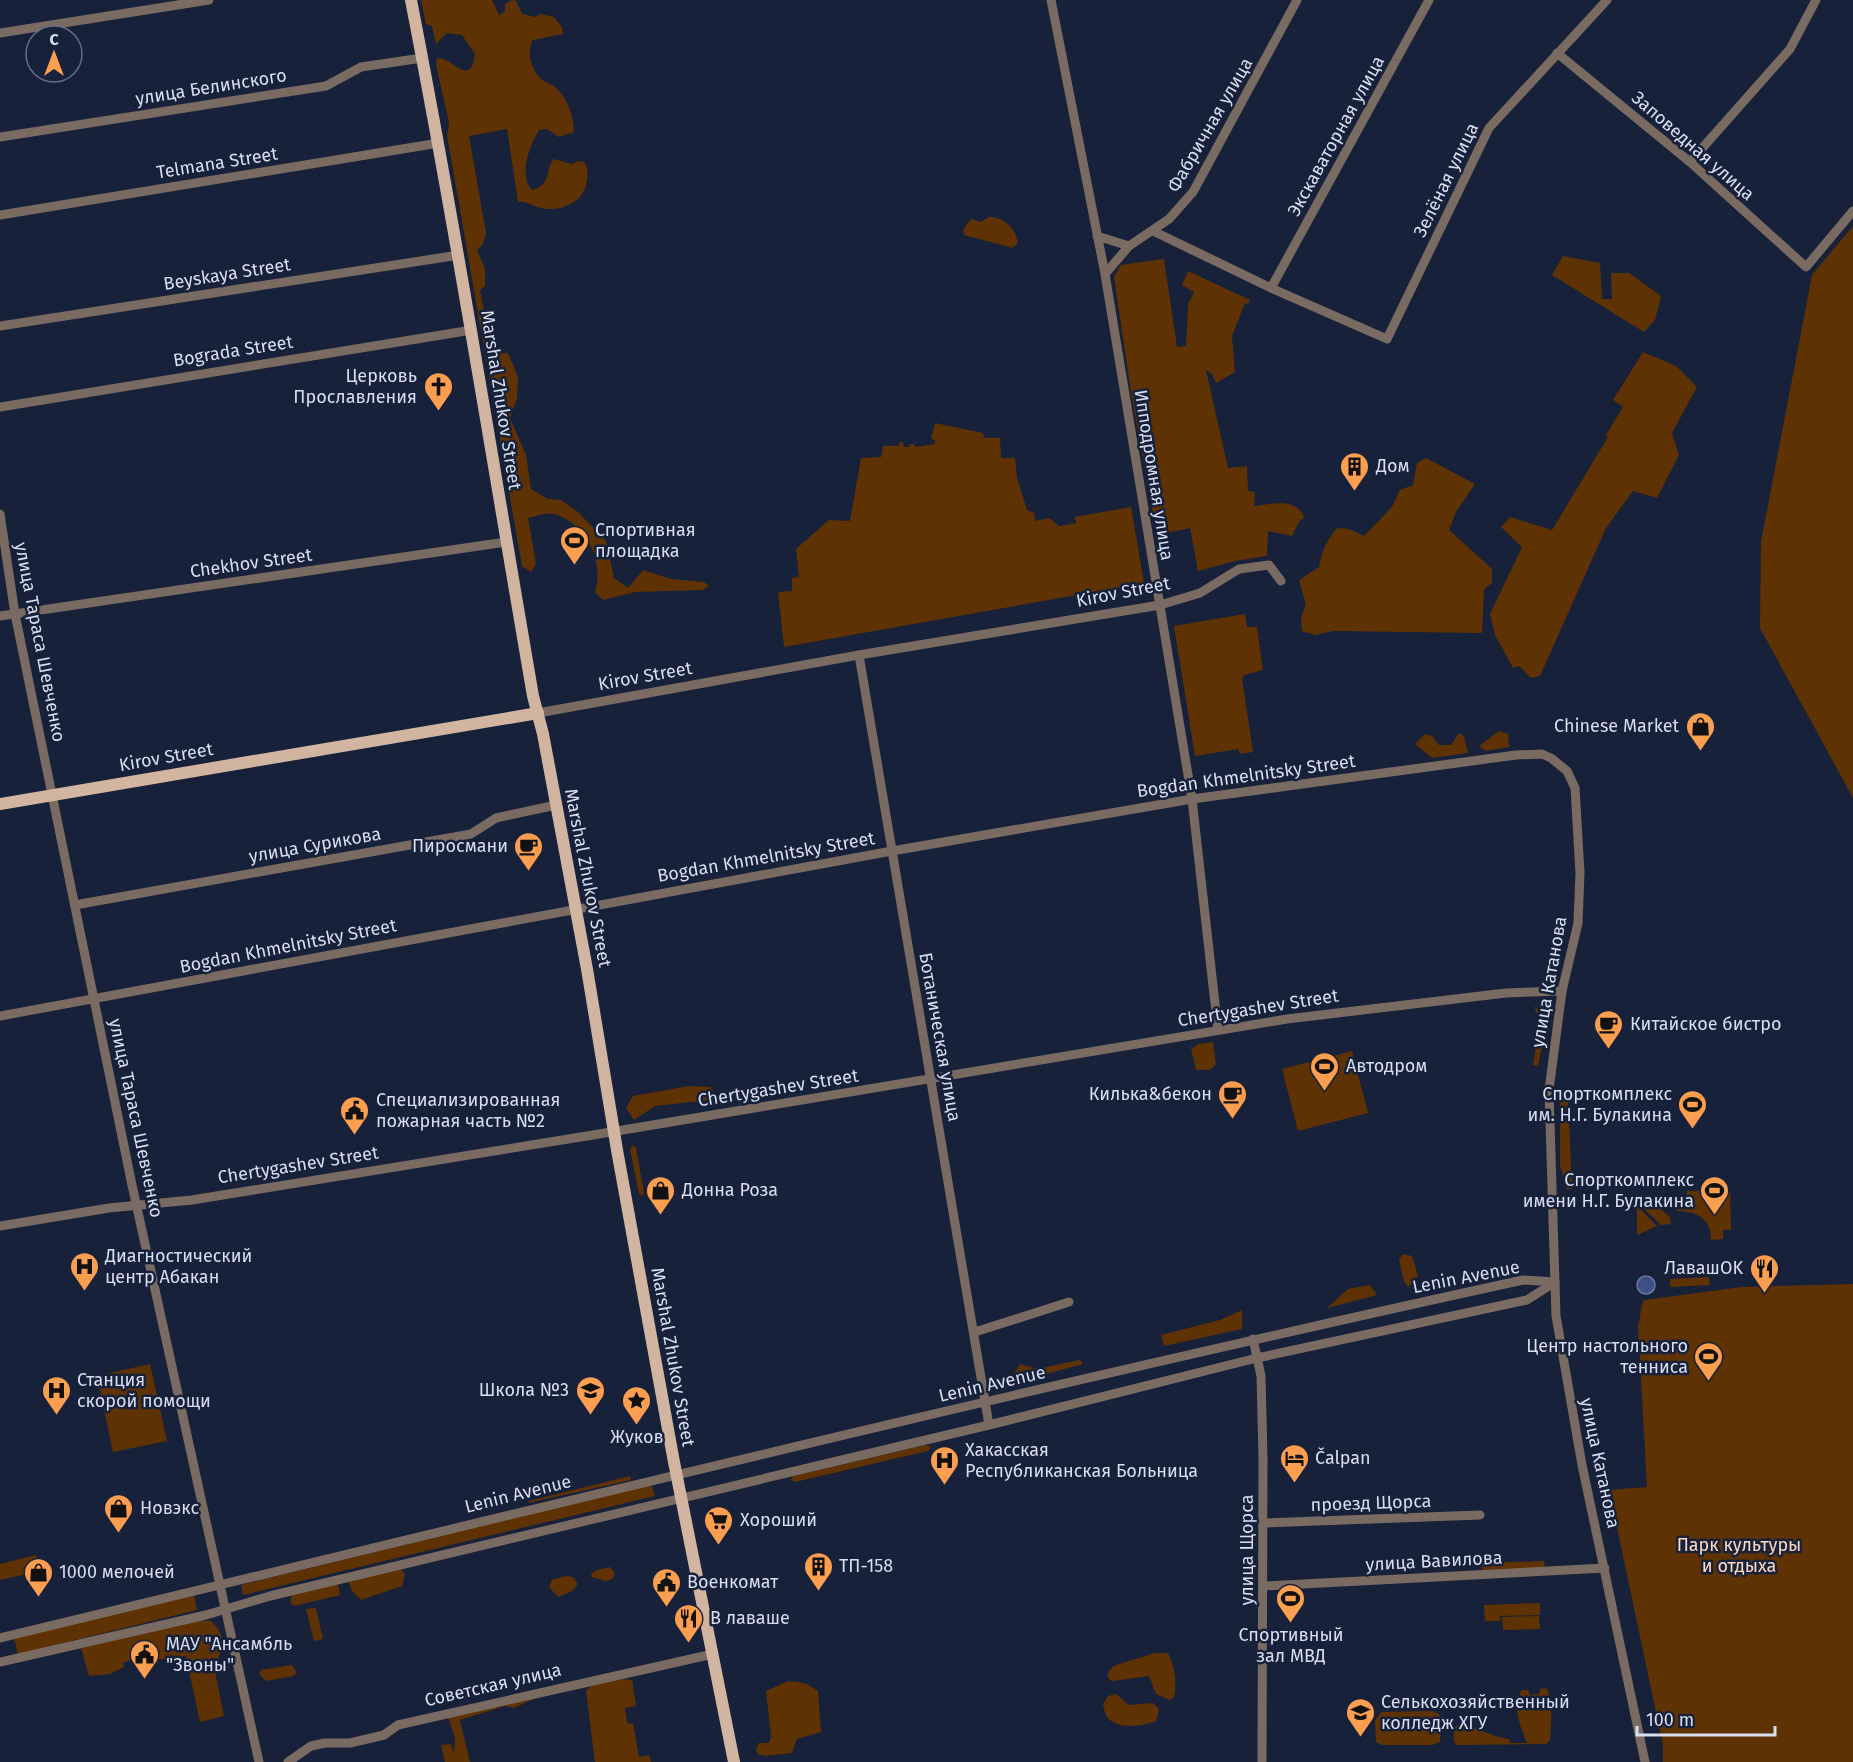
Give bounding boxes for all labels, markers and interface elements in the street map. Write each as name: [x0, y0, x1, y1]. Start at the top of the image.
north arrow: [24, 24, 84, 84]
text: С: [49, 30, 59, 49]
street label: Экскаваторная улица: [1283, 52, 1389, 220]
street label: Фабричная улица: [1163, 54, 1257, 196]
street label: улица Белинского: [134, 64, 288, 110]
street label: Заповедная улица: [1627, 87, 1759, 205]
street label: Зелёная улица: [1409, 119, 1483, 241]
street label: Telmana Street: [155, 142, 280, 183]
street label: Beyskaya Street: [162, 253, 293, 295]
street label: Marshal Zhukov Street: [476, 309, 526, 492]
street label: Bograda Street: [171, 331, 295, 371]
place label: Церковь Прославления: [293, 365, 417, 408]
church icon: Церковь Прославления: [422, 370, 454, 412]
street label: Ипподромная улица: [1130, 388, 1178, 562]
building icon: Дом: [1339, 450, 1371, 492]
place label: Дом: [1375, 455, 1410, 477]
place label: Спортивная площадка: [595, 519, 696, 562]
sports icon: Спортивная площадка: [558, 524, 590, 566]
street label: улица Тараса Шевченко: [10, 540, 70, 744]
street label: Chekhov Street: [189, 543, 314, 582]
street label: Kirov Street: [1074, 572, 1172, 612]
street label: Kirov Street: [596, 657, 694, 695]
shop icon: Chinese Market: [1684, 710, 1716, 752]
place label: Chinese Market: [1554, 715, 1679, 737]
street label: Kirov Street: [117, 738, 215, 776]
street label: Bogdan Khmelnitsky Street: [1135, 750, 1357, 802]
street label: Marshal Zhukov Street: [560, 787, 616, 970]
street label: улица Сурикова: [247, 823, 383, 867]
street label: Bogdan Khmelnitsky Street: [656, 827, 877, 887]
cafe icon: Пиросмани: [513, 830, 545, 872]
place label: Пиросмани: [412, 835, 508, 857]
street label: Bogdan Khmelnitsky Street: [178, 914, 399, 978]
street label: улица Катанова: [1527, 915, 1571, 1049]
street label: Ботаническая улица: [914, 951, 966, 1123]
street label: Chertygashev Street: [1176, 984, 1340, 1032]
cafe icon: Китайское бистро: [1593, 1008, 1625, 1050]
place label: Китайское бистро: [1630, 1013, 1781, 1035]
street label: улица Тараса Шевченко: [104, 1017, 168, 1219]
sports icon: Автодром: [1309, 1050, 1341, 1092]
place label: Автодром: [1346, 1055, 1427, 1077]
street label: Chertygashev Street: [696, 1064, 860, 1112]
cafe icon: Килька&бекон: [1217, 1078, 1249, 1120]
place label: Килька&бекон: [1089, 1083, 1212, 1105]
place label: Спорткомплекс им. Н.Г. Булакина: [1528, 1083, 1672, 1126]
sports icon: Спорткомплекс им. Н.Г. Булакина: [1677, 1088, 1709, 1130]
place label: Специализированная пожарная часть №2: [376, 1089, 560, 1132]
public building icon: Специализированная пожарная часть №2: [339, 1094, 371, 1136]
street label: Chertygashev Street: [216, 1141, 380, 1189]
place label: Спорткомплекс имени Н.Г. Булакина: [1523, 1169, 1694, 1212]
shop icon: Донна Роза: [645, 1174, 677, 1216]
sports icon: Спорткомплекс имени Н.Г. Булакина: [1699, 1174, 1731, 1216]
place label: Донна Роза: [681, 1179, 778, 1201]
place label: Диагностический центр Абакан: [104, 1245, 252, 1288]
hospital icon: Диагностический центр Абакан: [68, 1250, 100, 1292]
restaurant icon: ЛавашOK: [1748, 1252, 1780, 1294]
street label: Lenin Avenue: [1410, 1256, 1522, 1298]
place label: ЛавашOK: [1664, 1257, 1743, 1279]
street label: Marshal Zhukov Street: [646, 1266, 700, 1449]
place label: Центр настольного тенниса: [1526, 1335, 1688, 1378]
sports icon: Центр настольного тенниса: [1693, 1340, 1725, 1382]
street label: Lenin Avenue: [936, 1361, 1048, 1407]
place label: Станция скорой помощи: [77, 1369, 211, 1412]
hospital icon: Станция скорой помощи: [40, 1374, 72, 1416]
school or university icon: Школа №3: [574, 1374, 606, 1416]
place label: Школа №3: [479, 1379, 569, 1401]
place icon: Жуков: [621, 1384, 653, 1426]
street label: улица Катанова: [1575, 1396, 1625, 1530]
place label: Жуков: [610, 1426, 664, 1448]
place label: Хакасская Республиканская Больница: [965, 1439, 1198, 1482]
hotel icon: Čalpan: [1278, 1442, 1310, 1484]
hospital icon: Хакасская Республиканская Больница: [928, 1444, 960, 1486]
place label: Čalpan: [1315, 1447, 1371, 1469]
street label: Lenin Avenue: [462, 1470, 574, 1518]
street label: проезд Щорса: [1310, 1490, 1432, 1516]
shop icon: Новэкс: [103, 1492, 135, 1534]
street label: улица Щорса: [1236, 1495, 1258, 1606]
place label: Новэкс: [140, 1497, 199, 1519]
supermarket icon: Хороший: [703, 1504, 735, 1546]
place label: Хороший: [740, 1509, 817, 1531]
park label: Парк культуры и отдыха: [1677, 1534, 1801, 1577]
street label: улица Вавилова: [1365, 1546, 1503, 1576]
building icon: ТП-158: [802, 1550, 834, 1592]
place label: ТП-158: [839, 1555, 893, 1577]
shop icon: 1000 мелочей: [22, 1556, 54, 1598]
place label: 1000 мелочей: [59, 1561, 175, 1583]
public building icon: Военкомат: [650, 1566, 682, 1608]
place label: Военкомат: [687, 1571, 779, 1593]
sports icon: Спортивный зал МВД: [1275, 1582, 1307, 1624]
restaurant icon: В лаваше: [673, 1602, 705, 1644]
place label: В лаваше: [710, 1607, 790, 1629]
place label: Спортивный зал МВД: [1239, 1624, 1343, 1667]
place label: МАУ "Ансамбль "Звоны": [166, 1633, 292, 1676]
public building icon: МАУ "Ансамбль "Звоны": [129, 1638, 161, 1680]
street label: Советская улица: [422, 1659, 564, 1711]
place label: Селькохозяйственный колледж ХГУ: [1381, 1691, 1570, 1734]
school or university icon: Селькохозяйственный колледж ХГУ: [1344, 1696, 1376, 1738]
scale bar: [1637, 1699, 1775, 1737]
text: 100 m: [1646, 1709, 1694, 1731]

